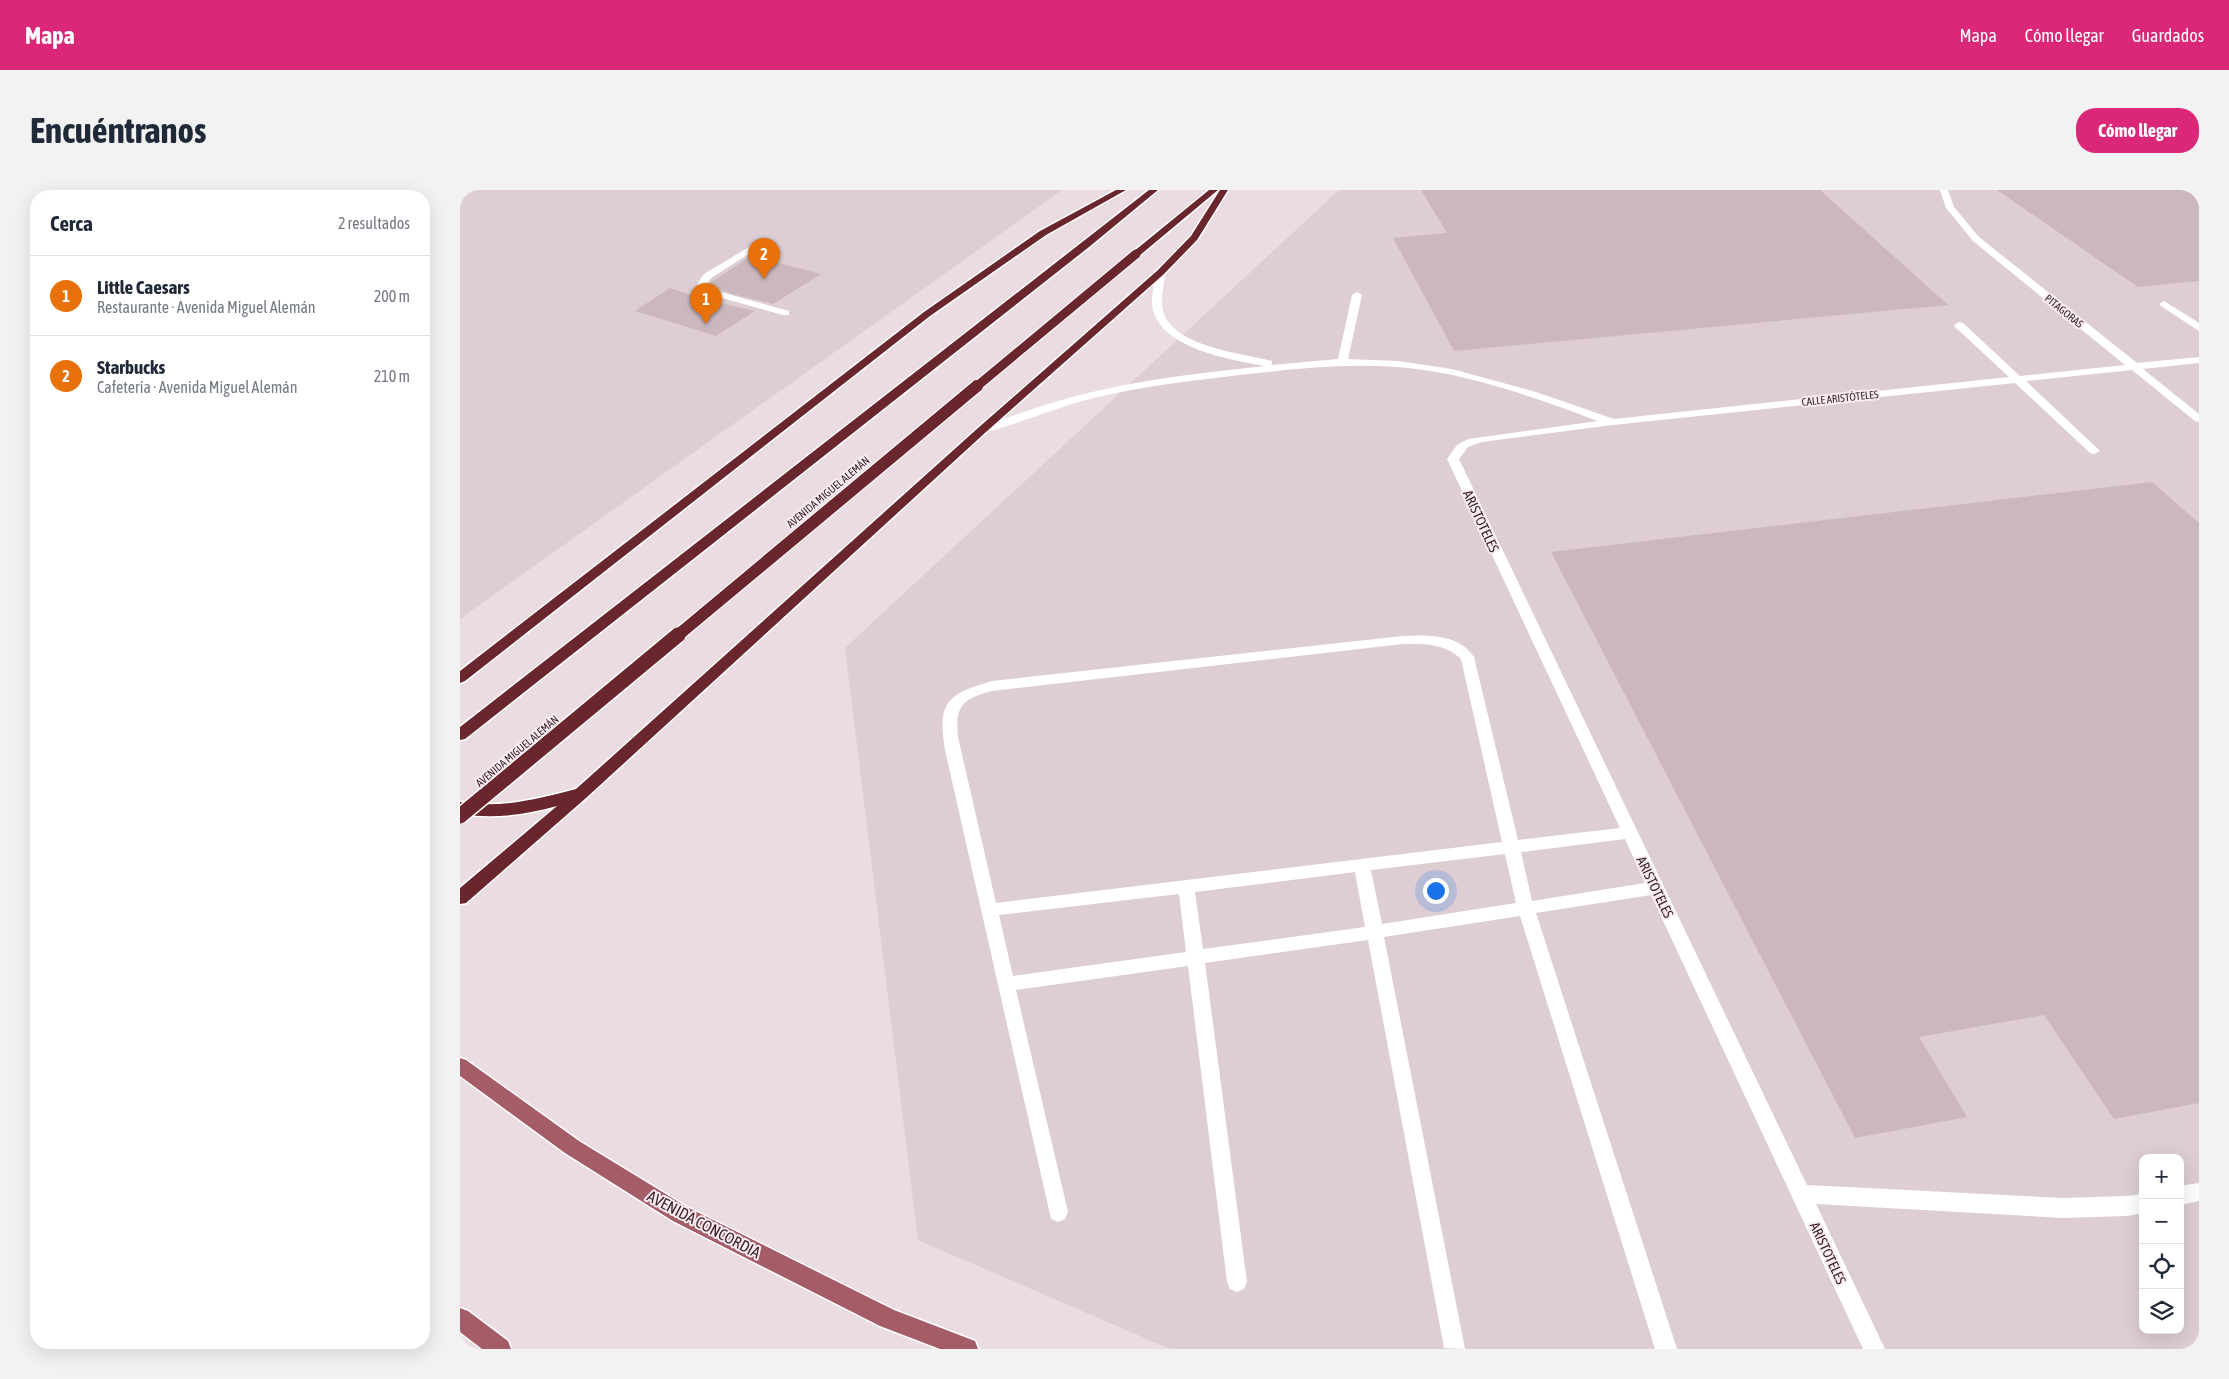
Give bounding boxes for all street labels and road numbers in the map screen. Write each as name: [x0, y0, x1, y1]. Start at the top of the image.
street label: PITAGORAS: [2042, 292, 2086, 330]
street label: CALLE ARISTÓTELES: [1801, 388, 1879, 408]
street label: AVENIDA MIGUEL ALEMÁN: [784, 454, 872, 530]
street label: ARISTOTELES: [1460, 488, 1502, 555]
street label: AVENIDA MIGUEL ALEMÁN: [473, 713, 561, 789]
street label: ARISTOTELES: [1633, 854, 1677, 920]
street label: AVENIDA CONCORDIA: [644, 1187, 764, 1261]
street label: ARISTOTELES: [1807, 1220, 1849, 1287]

